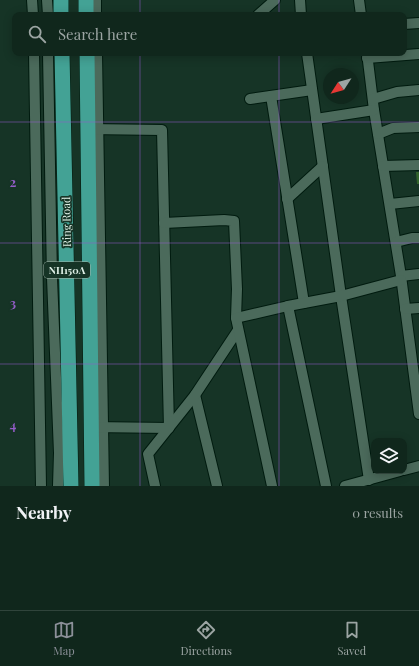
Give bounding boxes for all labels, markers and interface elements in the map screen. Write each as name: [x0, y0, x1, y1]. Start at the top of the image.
search box: [12, 12, 407, 56]
icon: search: [26, 23, 48, 45]
text: Search here: [58, 24, 137, 44]
north arrow: [323, 68, 359, 104]
text: 2: [10, 173, 17, 190]
street label: Ring Road: [58, 196, 74, 247]
road number: NH150A: [44, 262, 90, 278]
text: 3: [10, 294, 16, 311]
text: 4: [10, 416, 17, 433]
map controls: [371, 438, 407, 474]
button: layers: [371, 438, 407, 474]
text: Nearby: [16, 501, 71, 523]
text: 0 results: [352, 504, 403, 521]
tab: Map: [53, 619, 75, 658]
tab: Directions: [180, 619, 232, 658]
tab: Saved: [338, 619, 366, 658]

